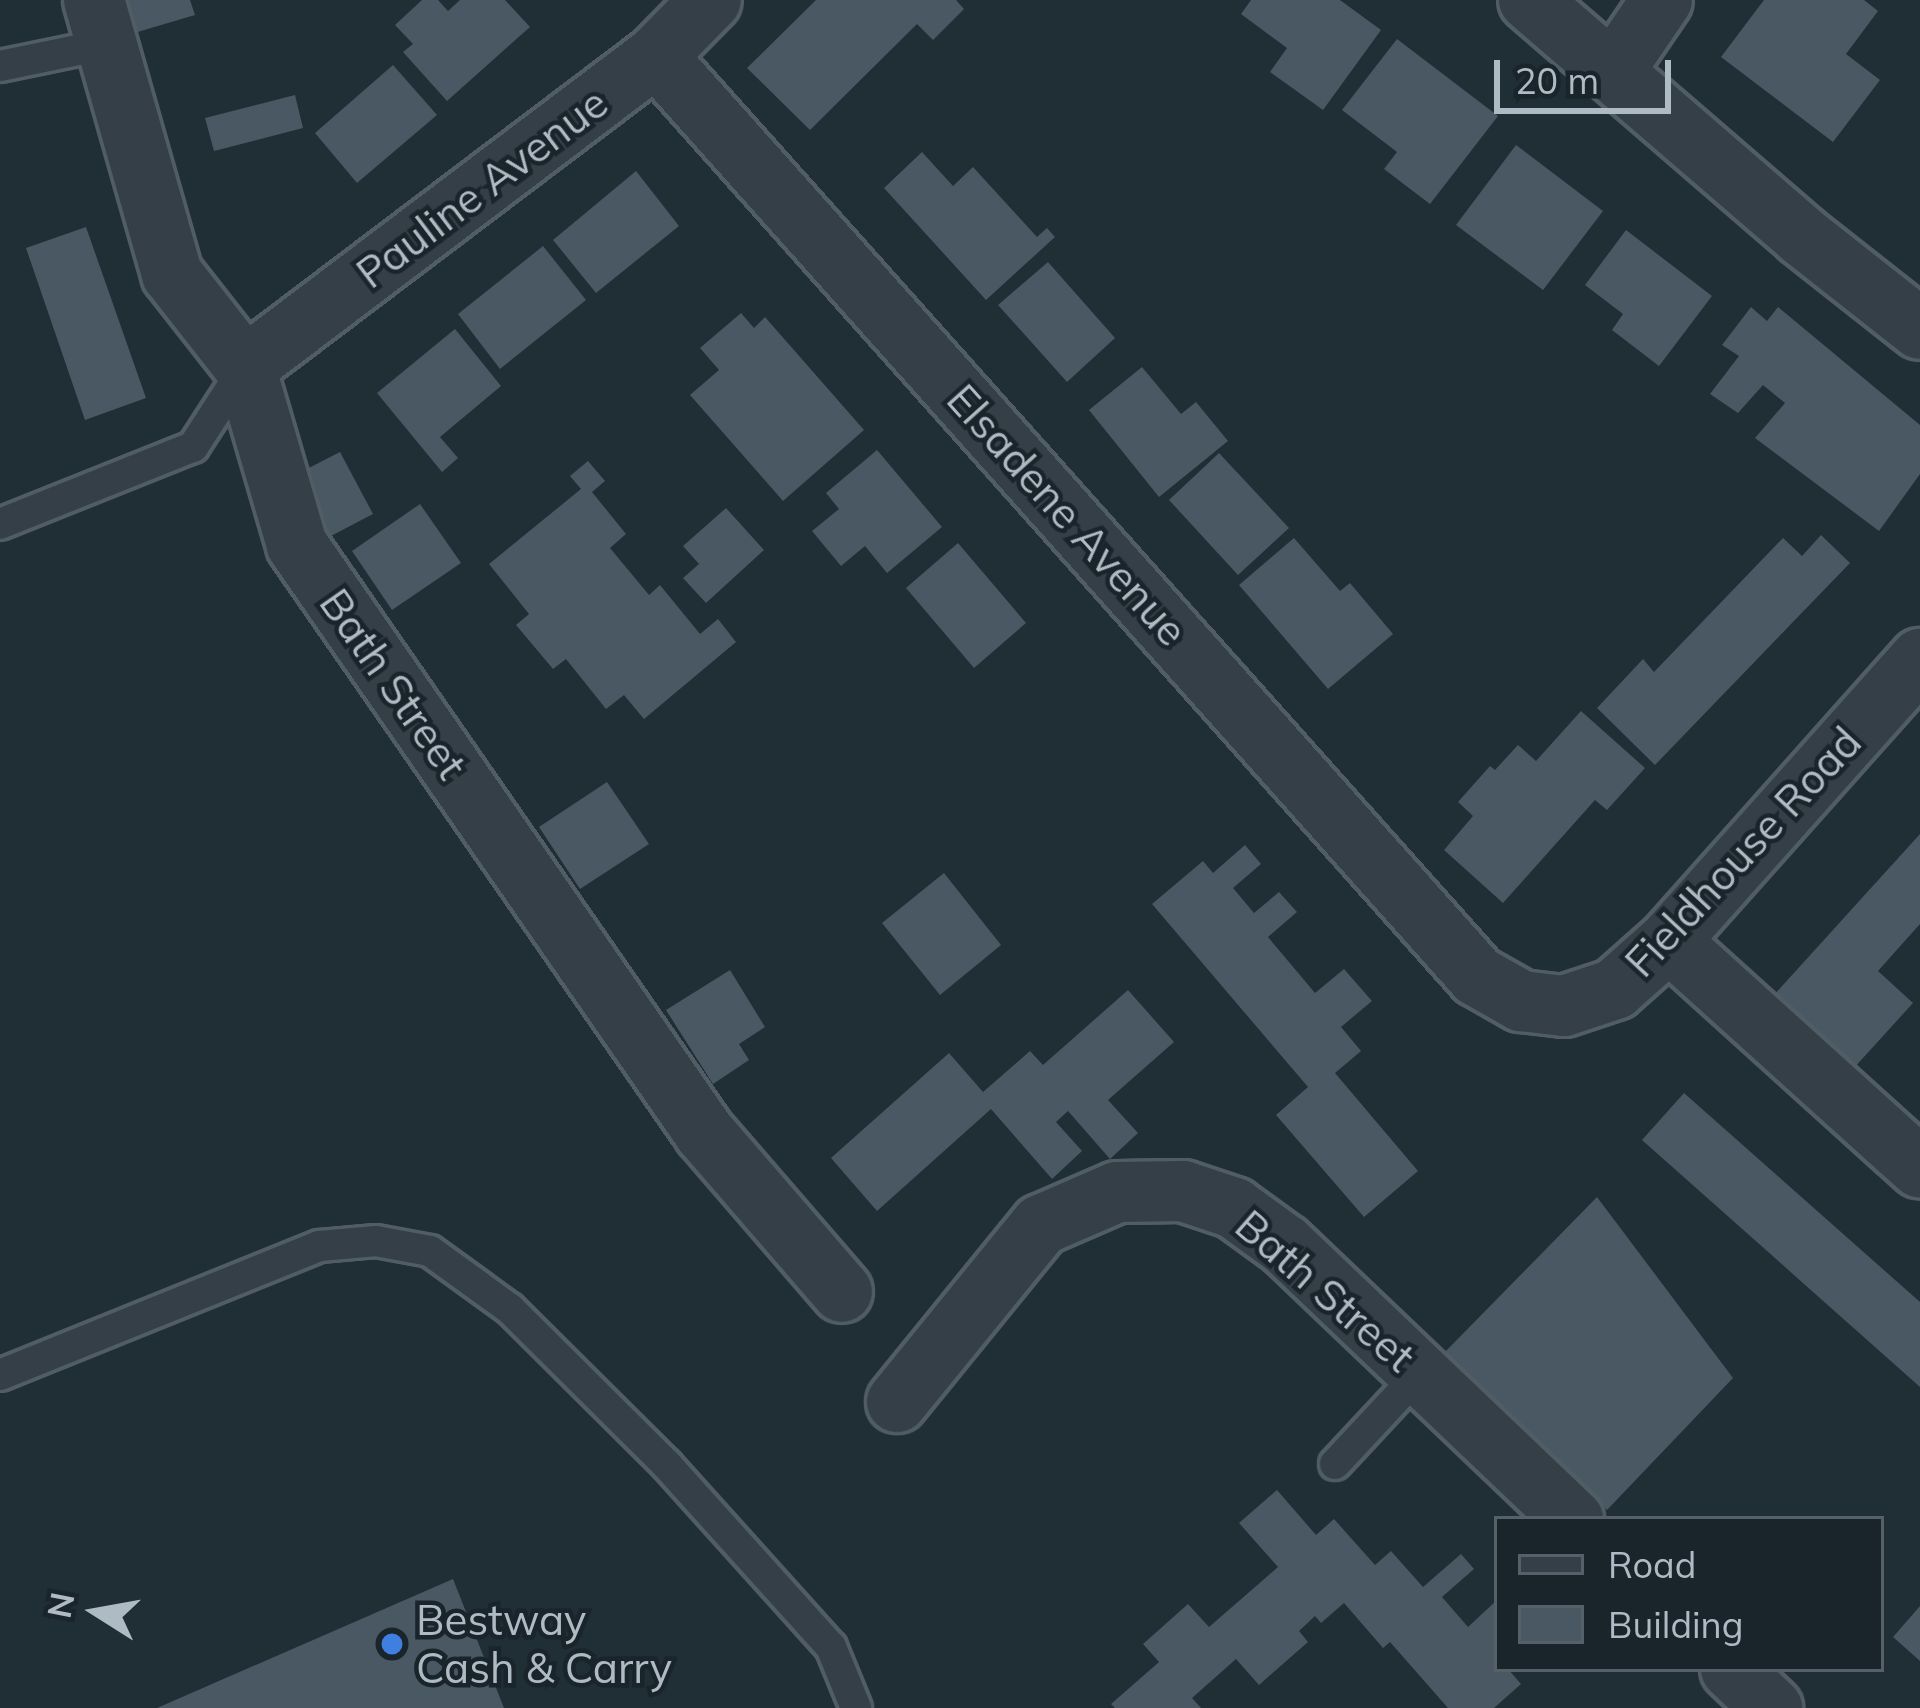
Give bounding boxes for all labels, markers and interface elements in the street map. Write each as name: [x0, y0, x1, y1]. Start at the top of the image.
scale bar: [1500, 36, 1677, 110]
text: 20 m: [1515, 58, 1599, 103]
street label: Pauline Avenue: [347, 77, 617, 299]
street label: Elsadene Avenue: [937, 374, 1197, 656]
street label: Bath Street: [309, 579, 477, 789]
street label: Fieldhouse Road: [1615, 717, 1871, 987]
street label: Bath Street: [1225, 1200, 1425, 1382]
legend: [1494, 1516, 1884, 1672]
text: Road: [1608, 1542, 1696, 1587]
north arrow: [36, 1552, 156, 1672]
text: N: [38, 1589, 83, 1621]
place label: Bestway Cash & Carry: [416, 1595, 672, 1694]
text: Building: [1608, 1602, 1743, 1647]
marker: Bestway Cash & Carry: [379, 1631, 405, 1657]

